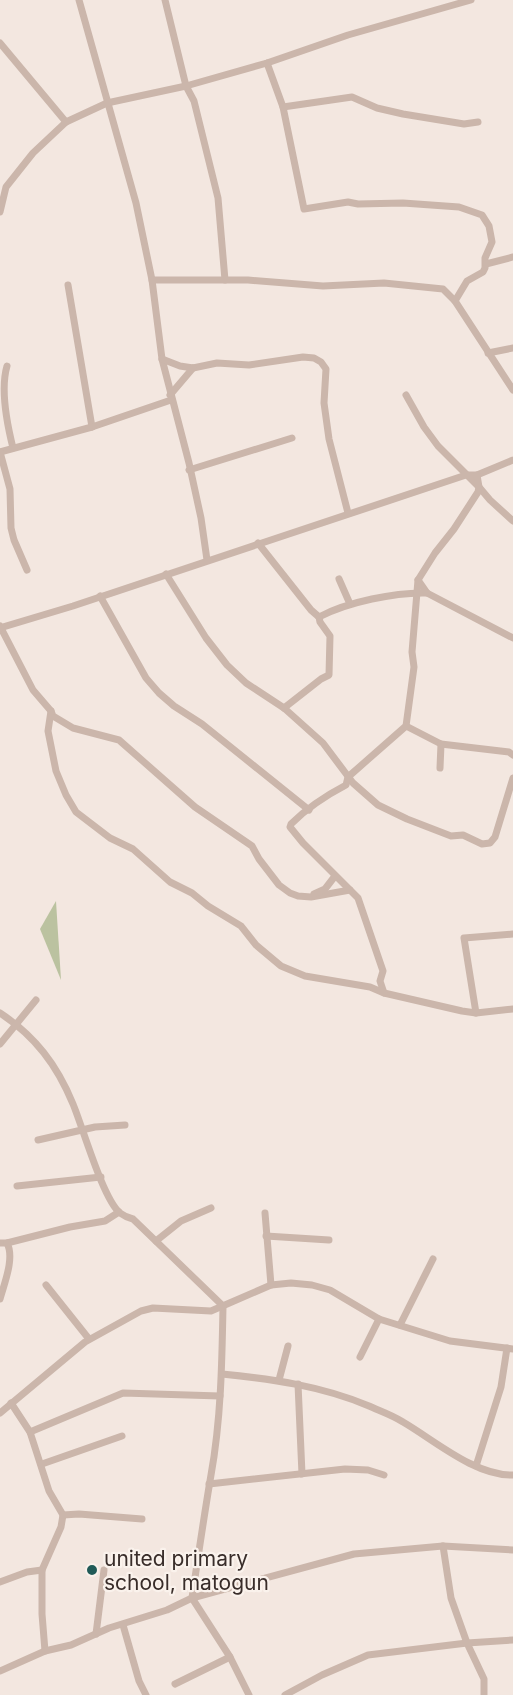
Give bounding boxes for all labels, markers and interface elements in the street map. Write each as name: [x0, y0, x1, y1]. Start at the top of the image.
place label: united primary school, matogun: [104, 1546, 269, 1595]
marker: united primary school, matogun: [85, 1563, 99, 1577]

